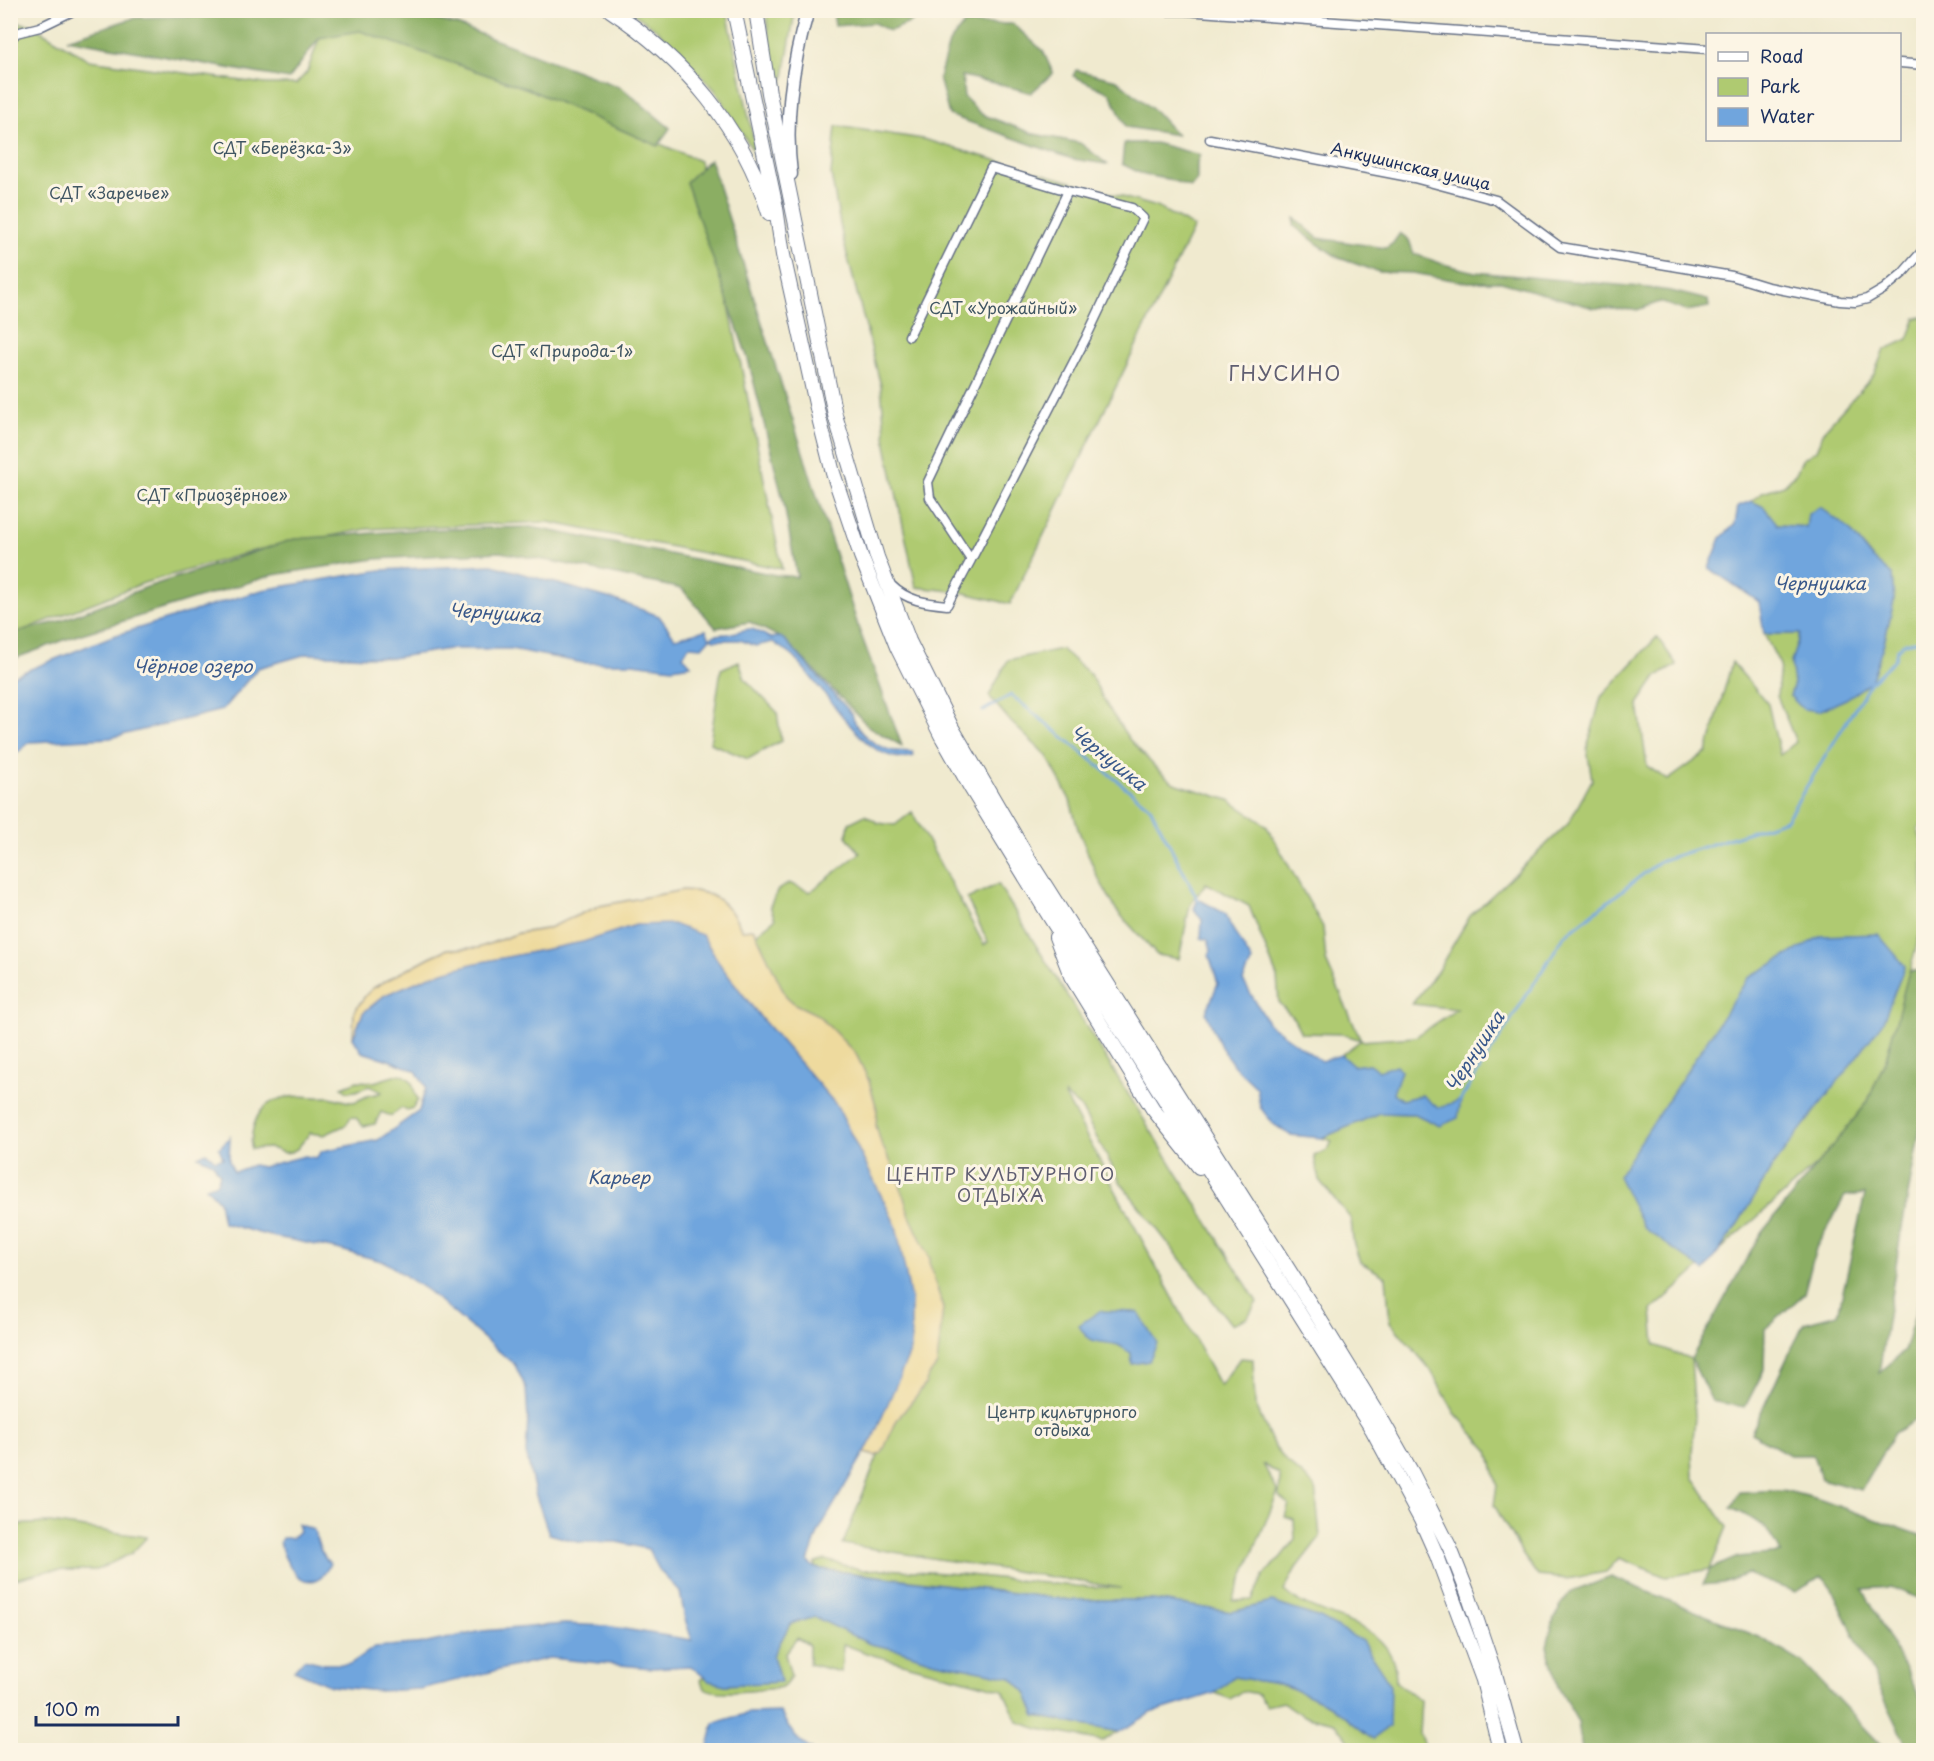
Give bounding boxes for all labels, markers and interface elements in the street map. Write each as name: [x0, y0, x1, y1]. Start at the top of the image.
legend: [1706, 33, 1901, 141]
text: Road: [1760, 42, 1804, 69]
text: Park: [1760, 72, 1800, 99]
text: Water: [1760, 102, 1815, 129]
park label: СДТ «Берёзка-3»: [213, 135, 351, 159]
street label: Анкушинская улица: [1329, 135, 1493, 195]
park label: СДТ «Заречье»: [49, 180, 169, 204]
park label: СДТ «Урожайный»: [929, 295, 1077, 319]
park label: СДТ «Природа-1»: [491, 338, 633, 362]
district label: ГНУСИНО: [1228, 358, 1342, 388]
park label: СДТ «Приозёрное»: [136, 482, 288, 506]
water label: Чернушка: [1774, 569, 1866, 596]
water label: Чернушка: [448, 595, 542, 629]
water label: Чёрное озеро: [133, 652, 253, 679]
water label: Чернушка: [1065, 718, 1154, 797]
water label: Чернушка: [1438, 1005, 1511, 1097]
district label: ЦЕНТР КУЛЬТУРНОГО ОТДЫХА: [886, 1160, 1116, 1208]
water label: Карьер: [588, 1163, 652, 1190]
park label: Центр культурного отдыха: [987, 1399, 1137, 1441]
scale bar: [36, 1689, 178, 1727]
text: 100 m: [45, 1695, 100, 1722]

